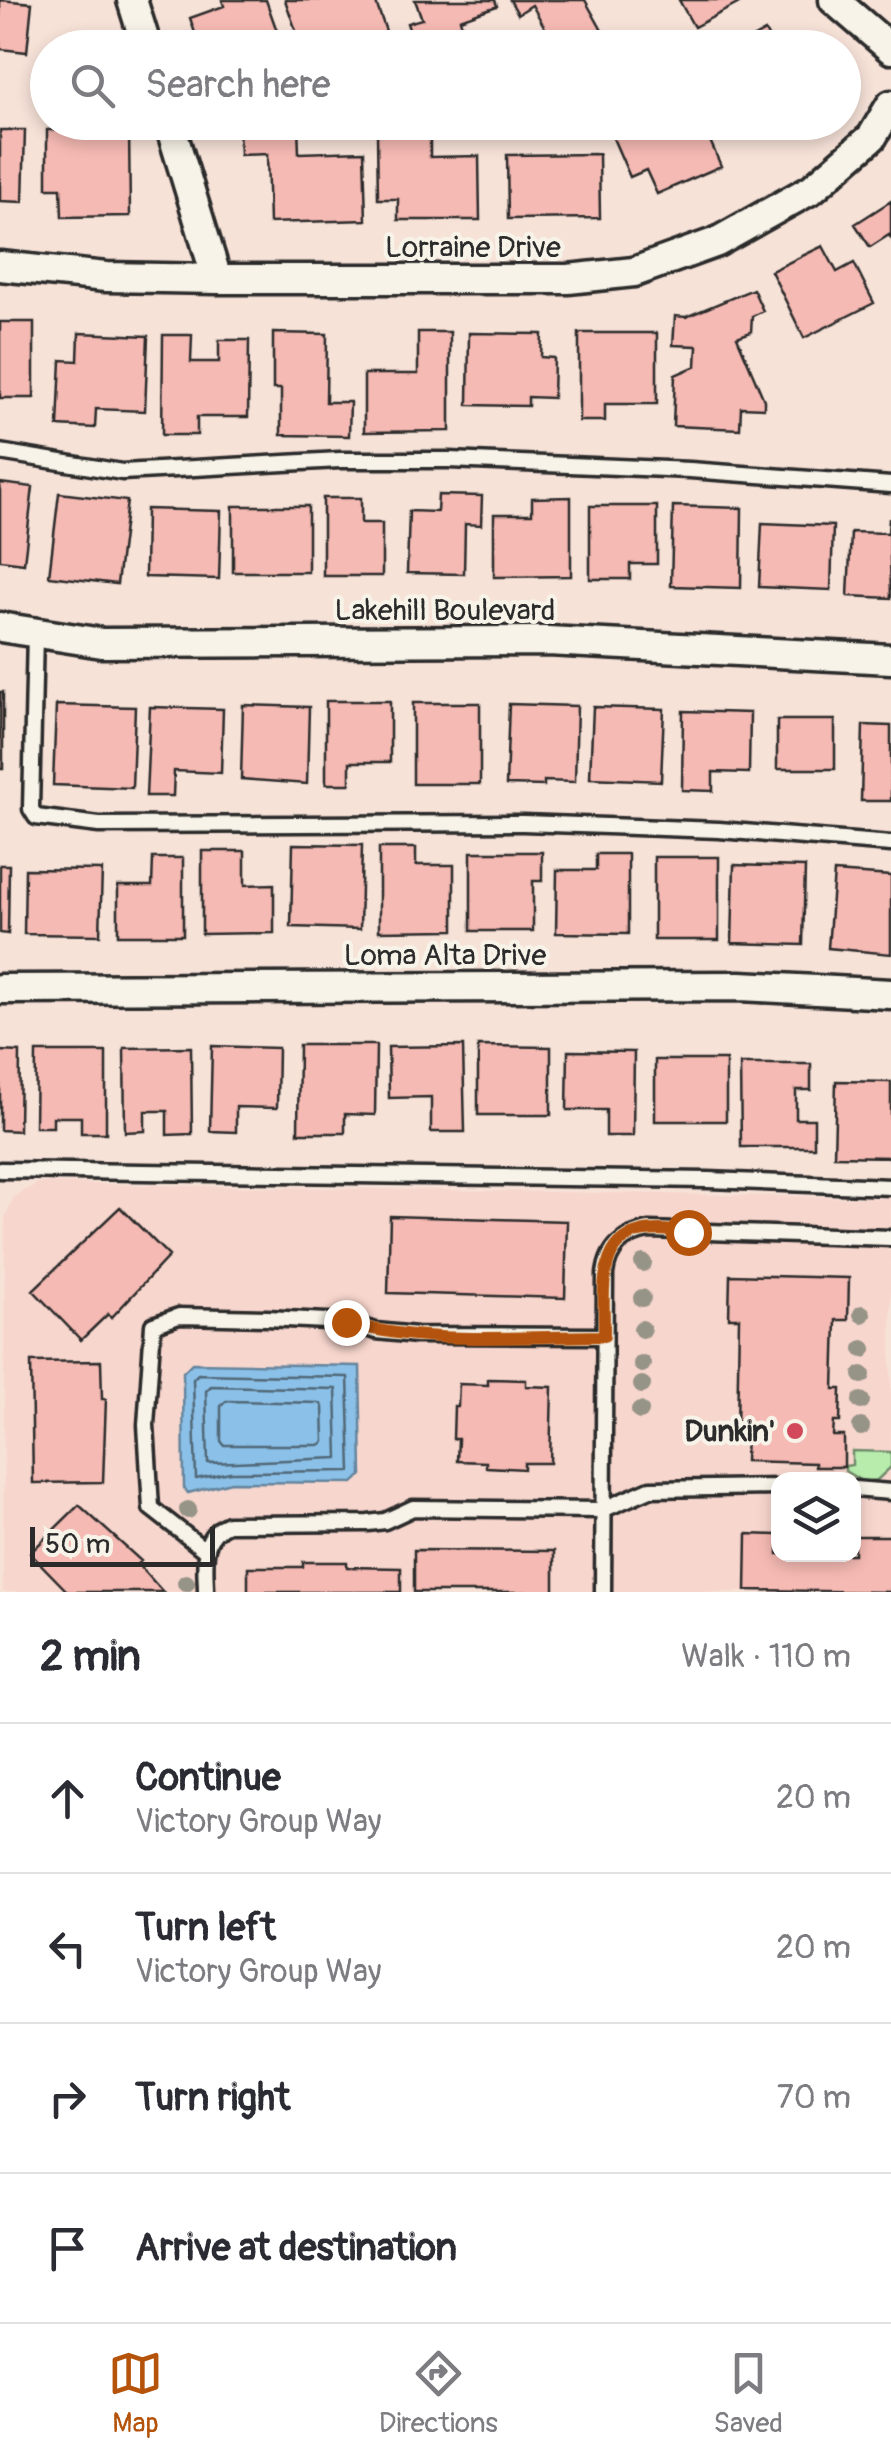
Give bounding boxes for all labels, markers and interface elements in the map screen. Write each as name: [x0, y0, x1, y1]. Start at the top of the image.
search box: [30, 30, 861, 140]
icon: search: [65, 58, 120, 113]
text: Search here: [145, 61, 331, 109]
street label: Lorraine Drive: [385, 229, 561, 266]
street label: Lakehill Boulevard: [334, 592, 556, 629]
street label: Loma Alta Drive: [344, 937, 546, 974]
route start: [666, 1210, 712, 1256]
route end: [324, 1300, 370, 1346]
place label: Dunkin': [684, 1413, 775, 1450]
marker: Dunkin': [784, 1420, 806, 1442]
map controls: [771, 1472, 861, 1562]
button: layers: [771, 1472, 861, 1562]
scale bar: [30, 1522, 215, 1566]
text: 50 m: [45, 1527, 110, 1562]
text: 2 min: [40, 1631, 141, 1683]
text: Walk · 110 m: [681, 1637, 851, 1677]
text: Continue: [135, 1754, 281, 1802]
icon: ahead: [40, 1771, 95, 1826]
text: 20 m: [776, 1778, 851, 1818]
text: Victory Group Way: [135, 1802, 381, 1842]
text: Turn left: [135, 1904, 276, 1952]
icon: left: [40, 1921, 95, 1976]
text: 20 m: [776, 1928, 851, 1968]
text: Victory Group Way: [135, 1952, 381, 1992]
icon: right: [40, 2071, 95, 2126]
text: Turn right: [135, 2074, 290, 2122]
text: 70 m: [777, 2078, 851, 2118]
icon: arrive: [40, 2221, 95, 2276]
text: Arrive at destination: [135, 2224, 457, 2272]
tab: Map: [108, 2346, 163, 2441]
tab: Directions: [379, 2346, 498, 2441]
tab: Saved: [714, 2346, 783, 2441]

